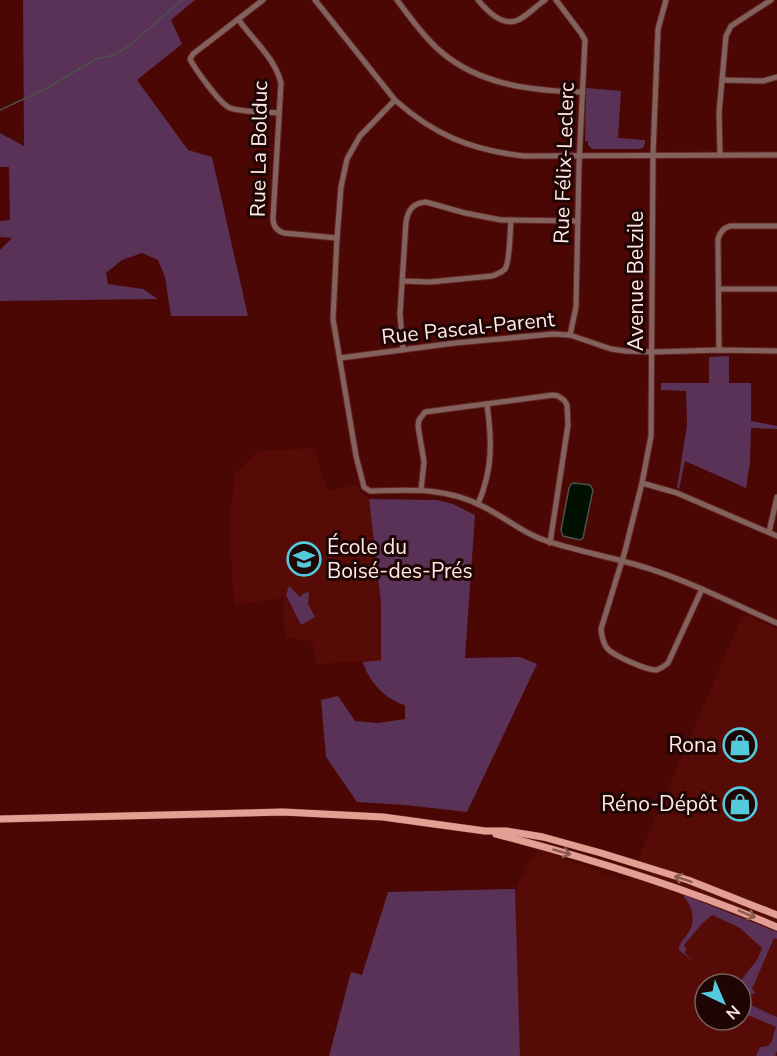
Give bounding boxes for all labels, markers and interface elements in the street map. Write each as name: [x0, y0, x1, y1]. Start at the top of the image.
street label: Rue La Bolduc: [244, 80, 274, 217]
street label: Rue Félix-Leclerc: [547, 81, 581, 244]
street label: Avenue Belzile: [622, 211, 650, 351]
street label: Rue Pascal-Parent: [380, 305, 557, 351]
place label: École du Boisé-des-Prés: [327, 533, 473, 585]
school or university icon: École du Boisé-des-Prés: [286, 541, 322, 577]
shop icon: Rona: [722, 727, 758, 763]
place label: Rona: [668, 731, 717, 759]
shop icon: Réno-Dépôt: [722, 786, 758, 822]
place label: Réno-Dépôt: [601, 790, 718, 818]
one-way arrow: [552, 846, 571, 858]
one-way arrow: [674, 873, 693, 884]
one-way arrow: [737, 909, 755, 920]
north arrow: [693, 972, 753, 1032]
text: N: [721, 1000, 745, 1024]

